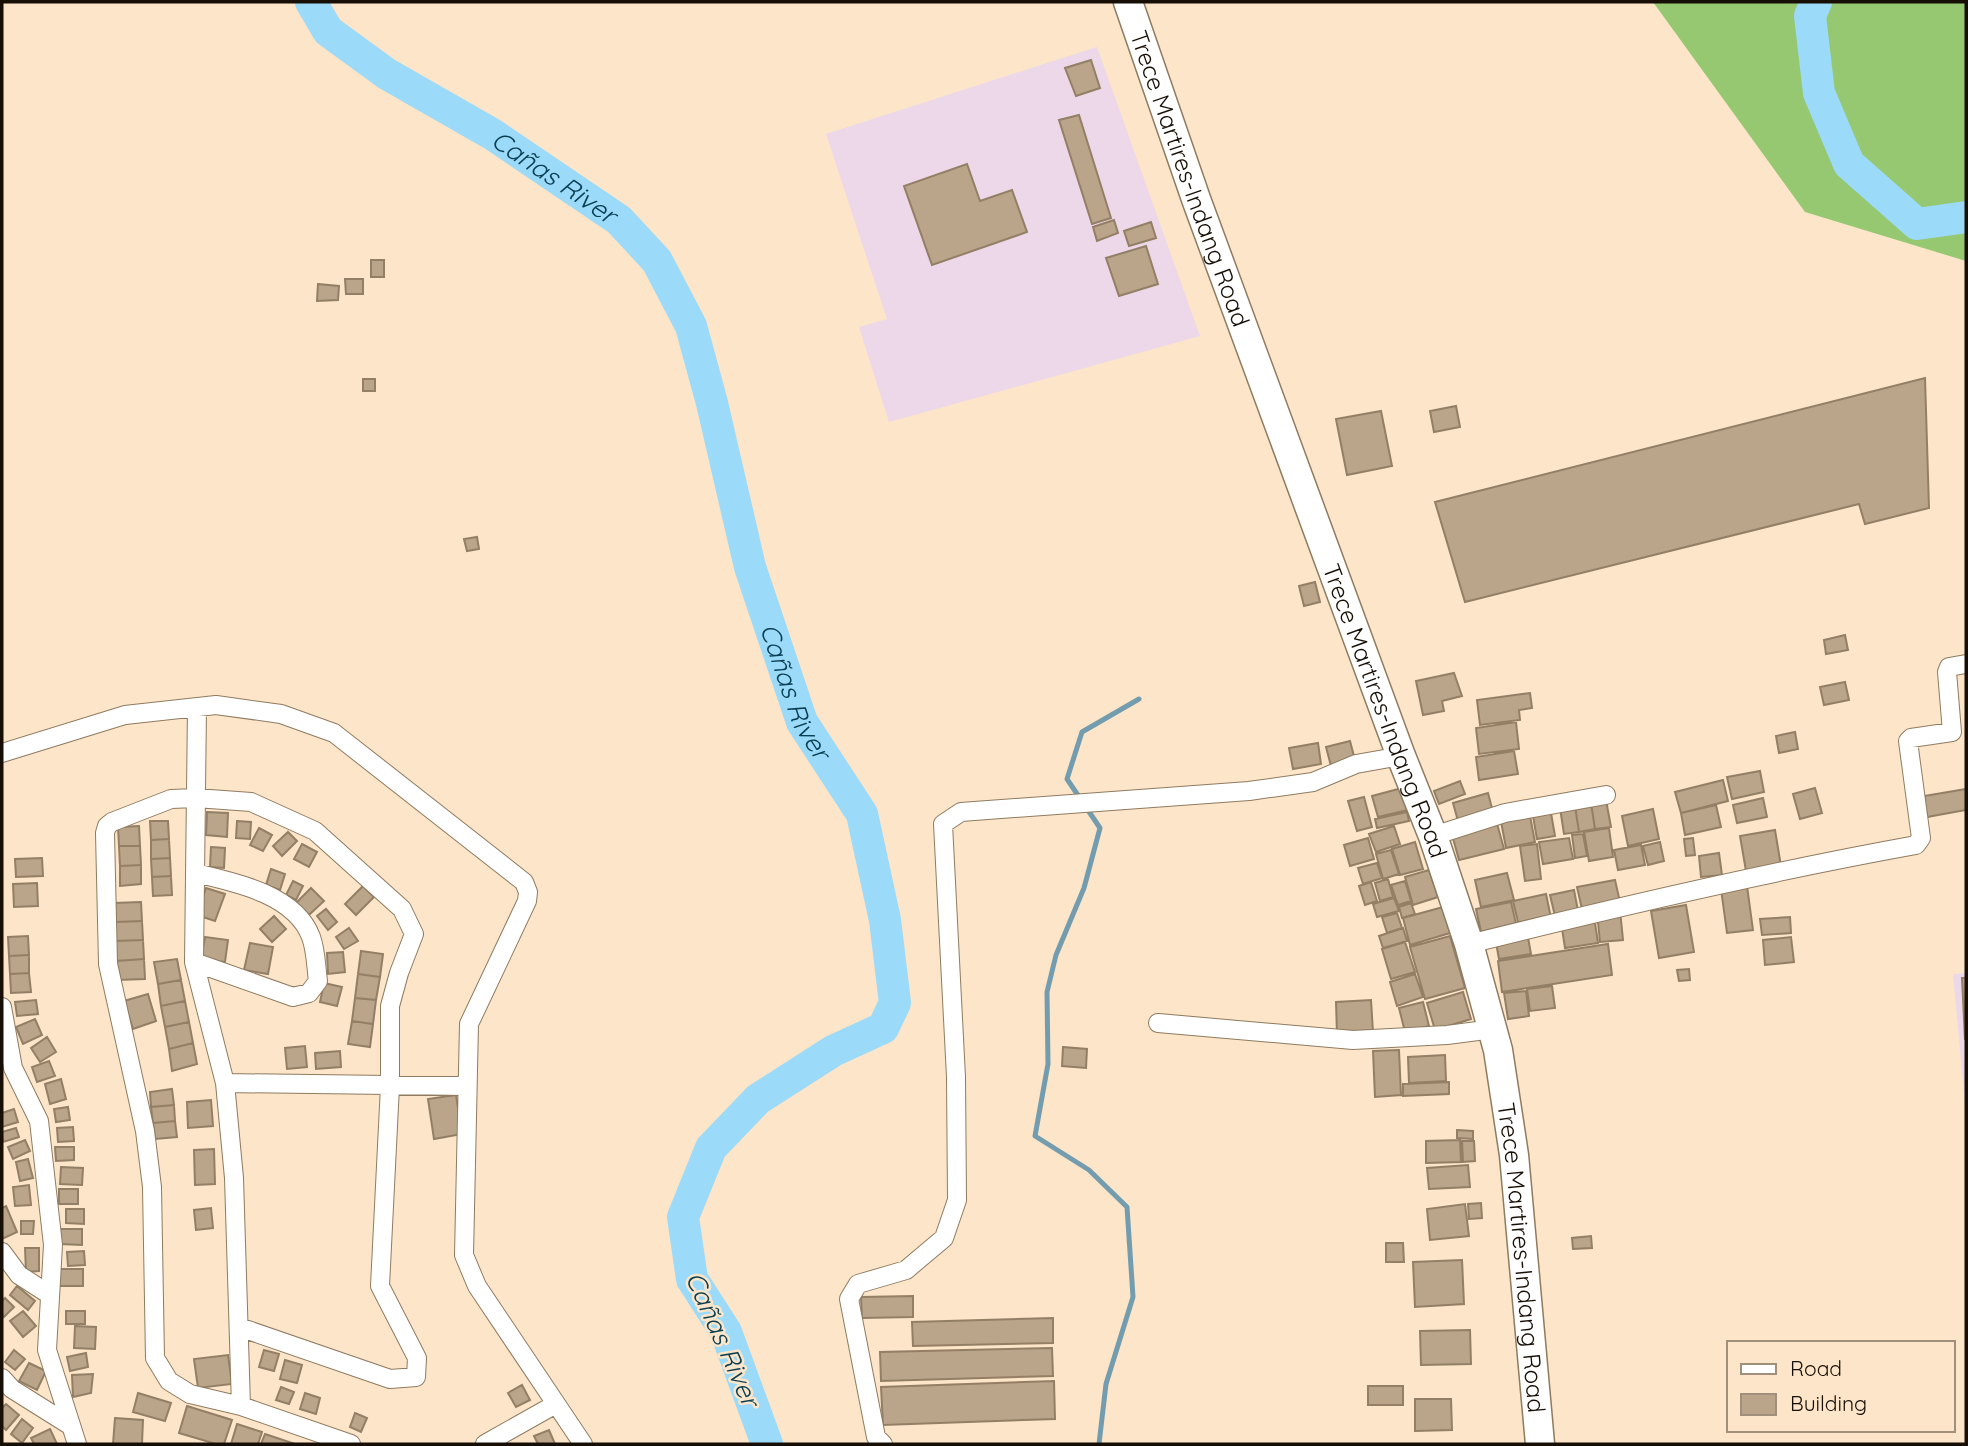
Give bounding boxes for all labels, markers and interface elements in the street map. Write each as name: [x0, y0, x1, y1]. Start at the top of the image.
street label: Trece Martires-Indang Road: [1124, 27, 1257, 330]
water label: Cañas River: [486, 122, 626, 232]
street label: Trece Martires-Indang Road: [1317, 560, 1454, 861]
water label: Cañas River: [754, 619, 840, 768]
street label: Trece Martires-Indang Road: [1491, 1100, 1552, 1414]
water label: Cañas River: [679, 1266, 769, 1414]
legend: [1727, 1341, 1954, 1432]
text: Road: [1790, 1355, 1842, 1381]
text: Building: [1790, 1390, 1867, 1416]

